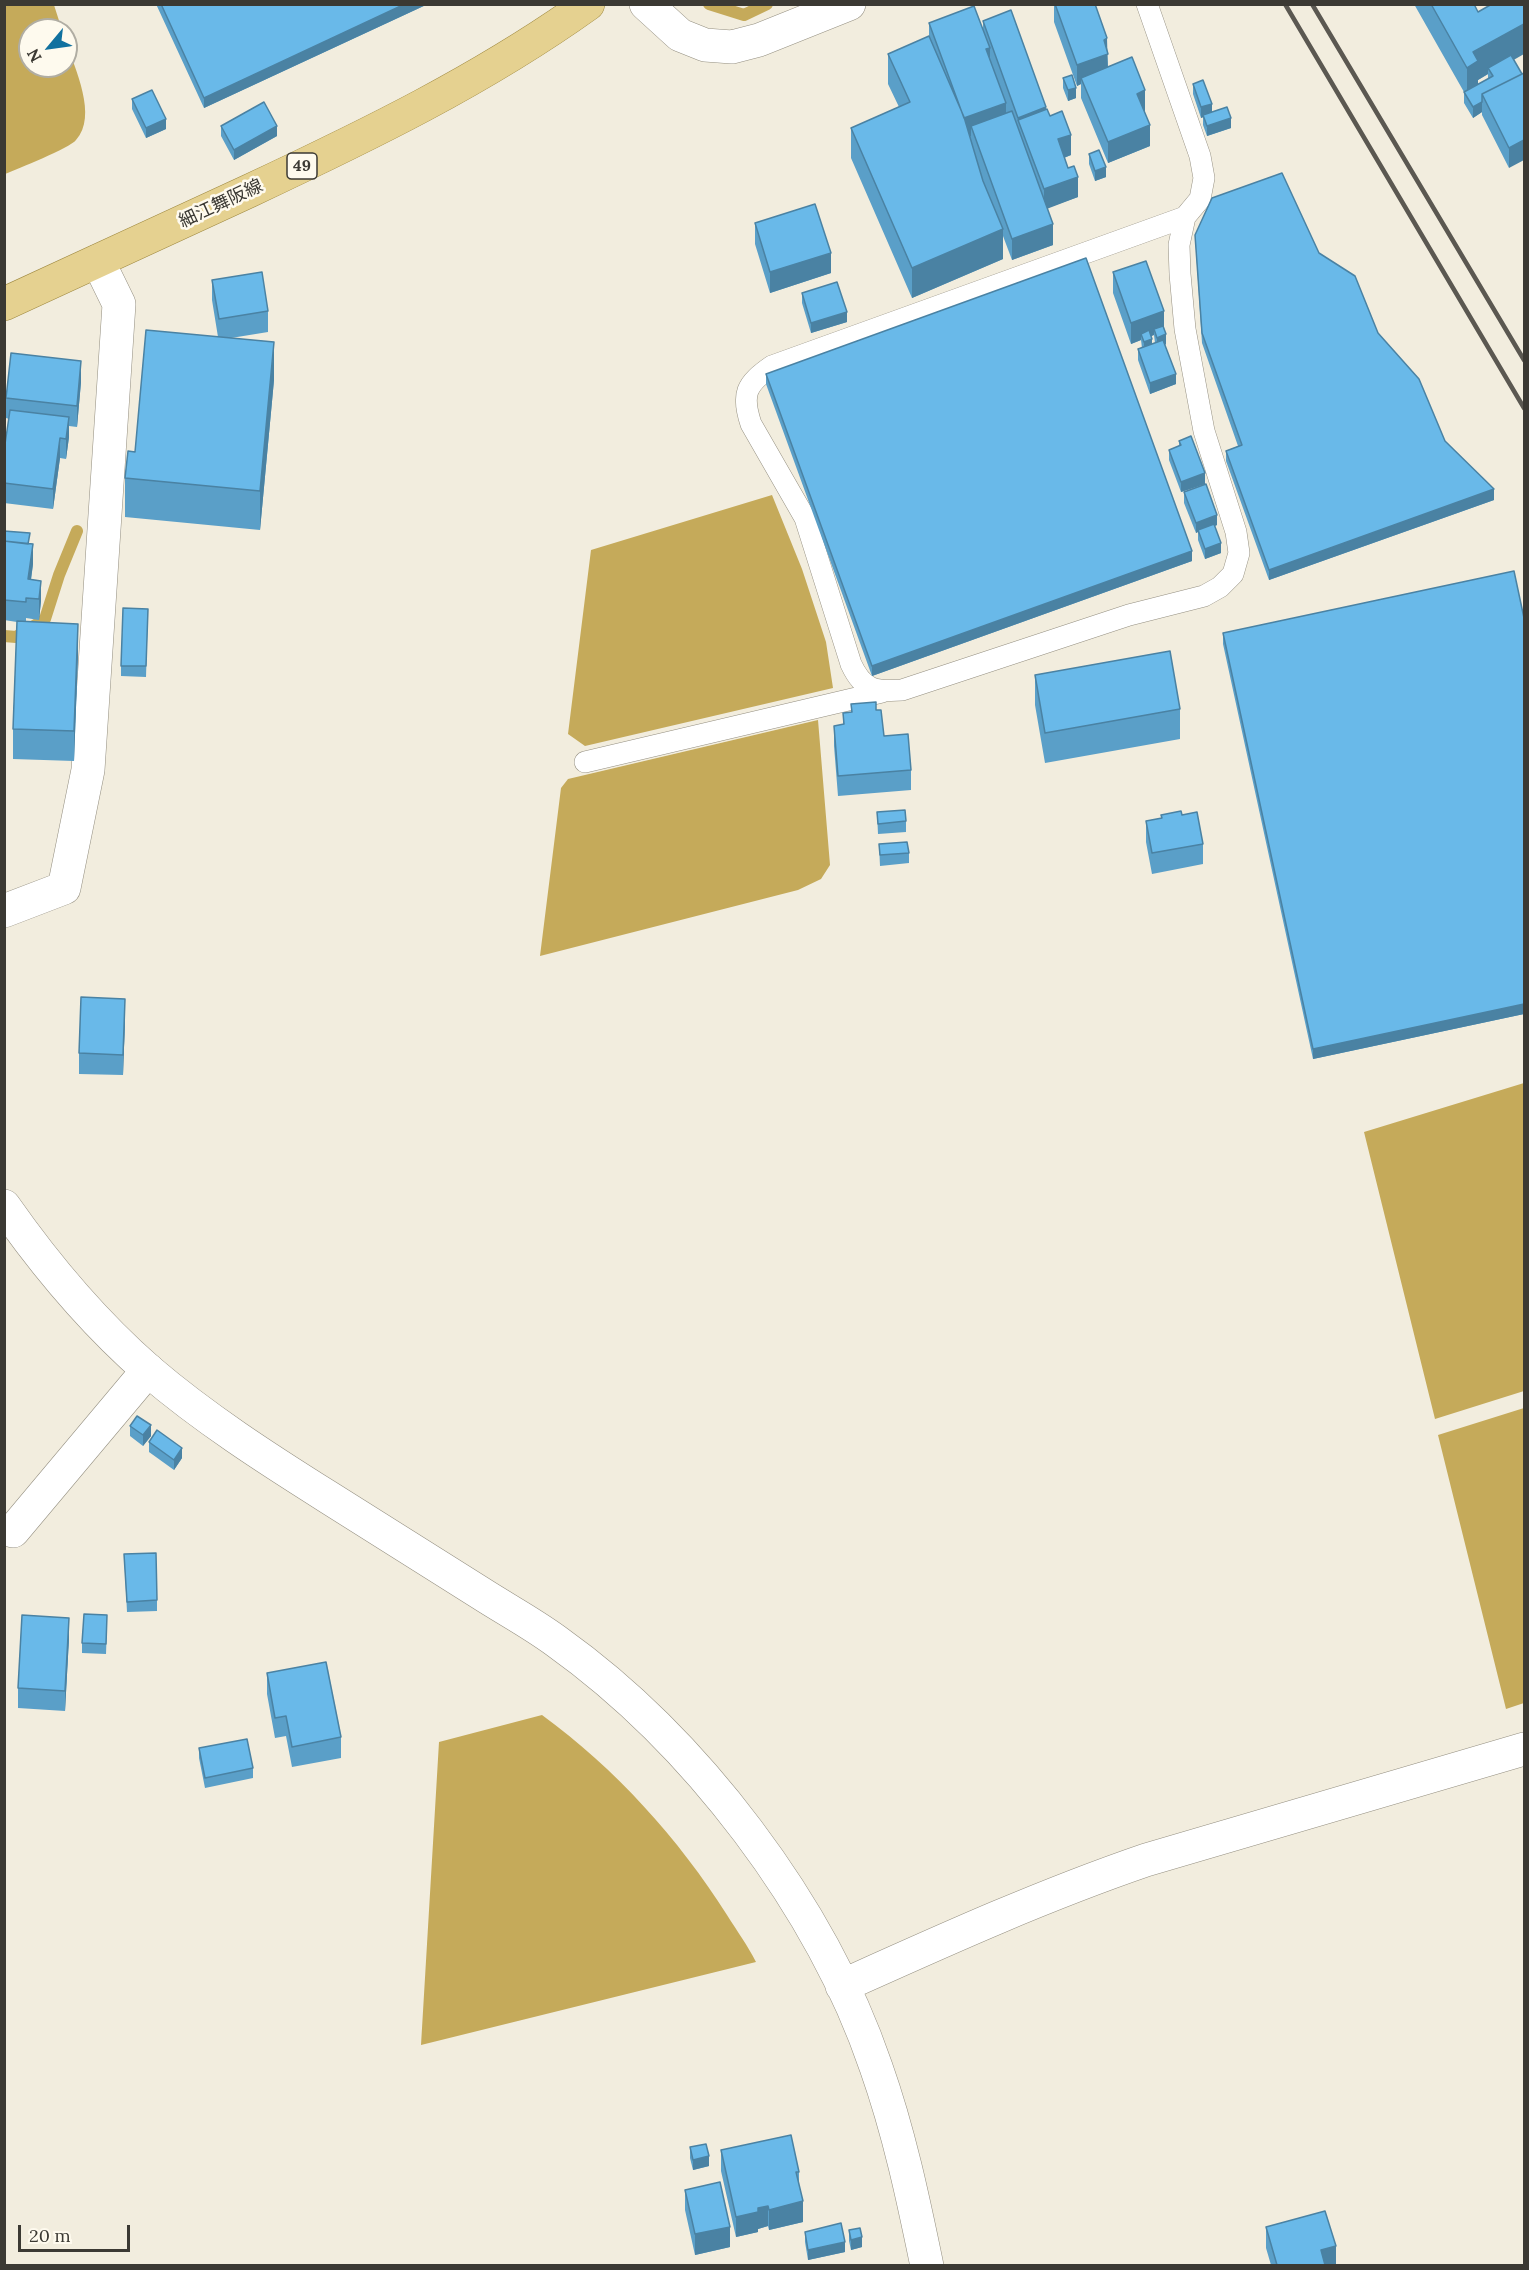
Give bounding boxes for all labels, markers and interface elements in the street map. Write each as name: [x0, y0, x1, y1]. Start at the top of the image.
north arrow: [18, 18, 78, 78]
text: N: [22, 45, 46, 66]
road number: 49: [287, 153, 317, 179]
street label: 細江舞阪線: [176, 175, 266, 233]
scale bar: [21, 2213, 134, 2251]
text: 20 m: [29, 2224, 71, 2247]

